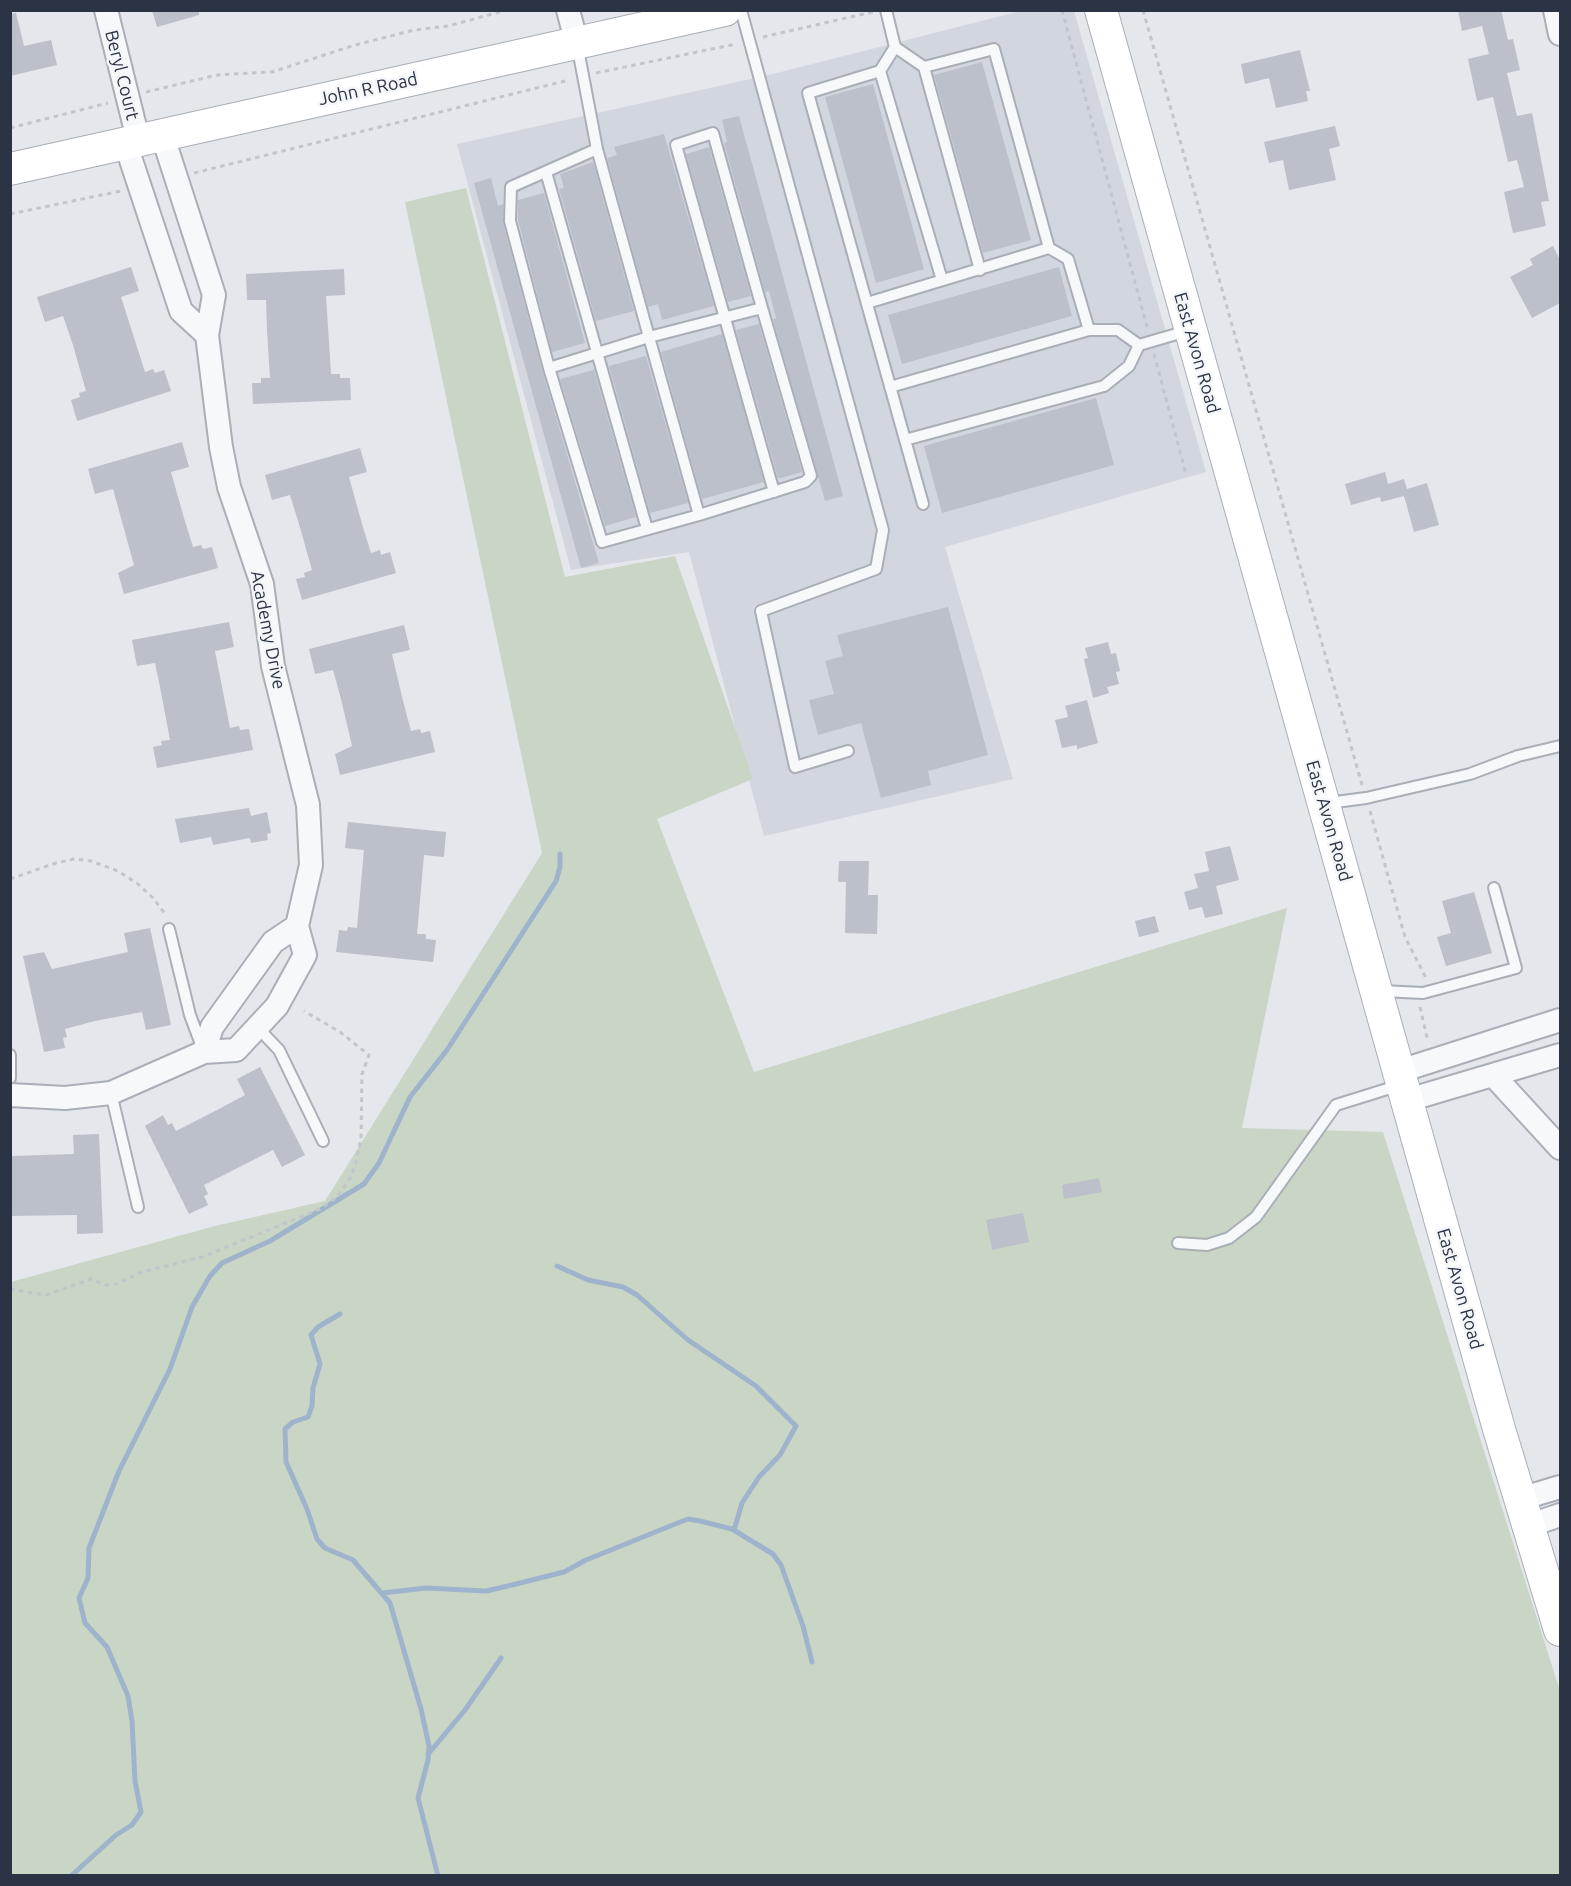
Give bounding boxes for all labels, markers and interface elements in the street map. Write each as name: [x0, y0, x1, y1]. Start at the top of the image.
street label: Beryl Court: [100, 28, 144, 122]
street label: John R Road: [316, 68, 420, 110]
street label: East Avon Road: [1169, 290, 1225, 416]
street label: Academy Drive: [246, 569, 290, 691]
street label: East Avon Road: [1301, 758, 1357, 884]
street label: East Avon Road: [1432, 1226, 1488, 1352]

